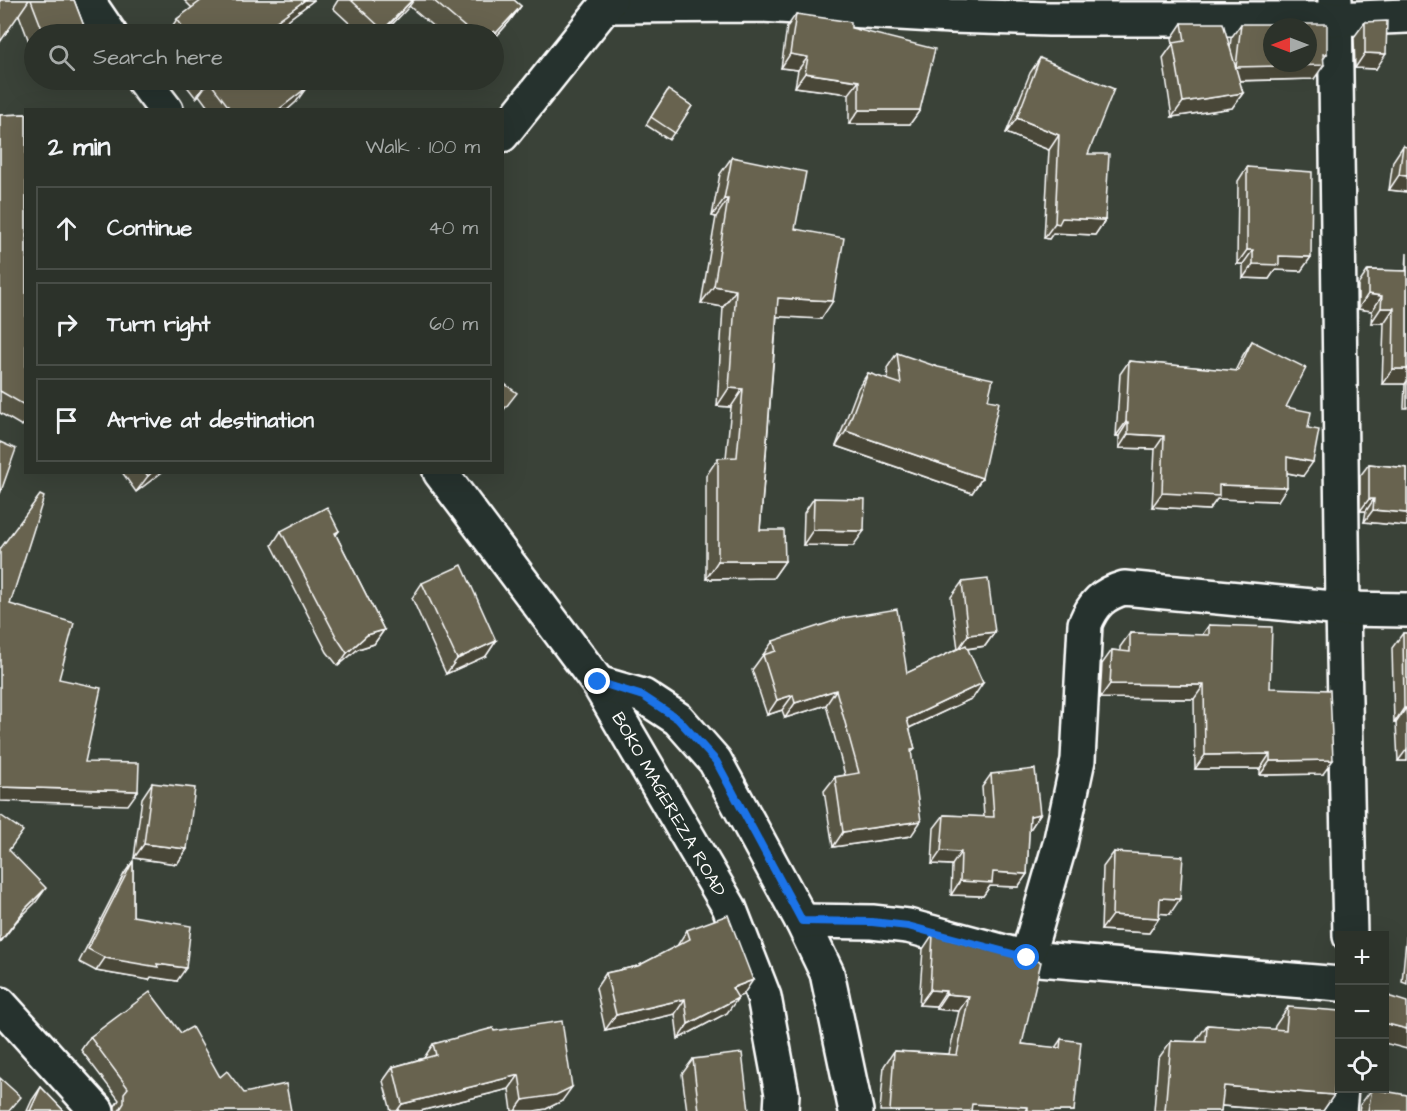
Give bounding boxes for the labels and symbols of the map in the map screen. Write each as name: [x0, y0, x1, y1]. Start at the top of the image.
north arrow: [1263, 18, 1317, 72]
route end: [584, 668, 610, 694]
street label: BOKO MAGEREZA ROAD: [605, 708, 732, 901]
route start: [1013, 944, 1039, 970]

